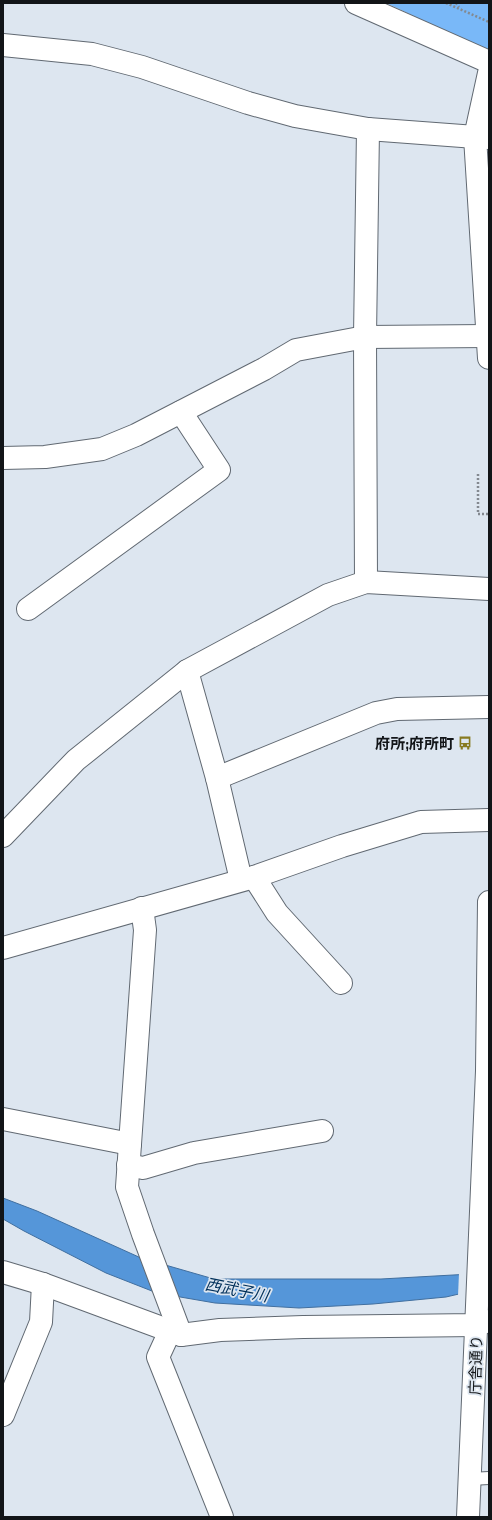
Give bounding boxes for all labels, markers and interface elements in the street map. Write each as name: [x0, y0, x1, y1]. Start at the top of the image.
place label: 府所;府所町: [375, 734, 454, 752]
bus stop icon: 府所;府所町: [457, 735, 473, 751]
water label: 西武子川: [204, 1274, 272, 1305]
street label: 庁舎通り: [465, 1335, 485, 1395]

